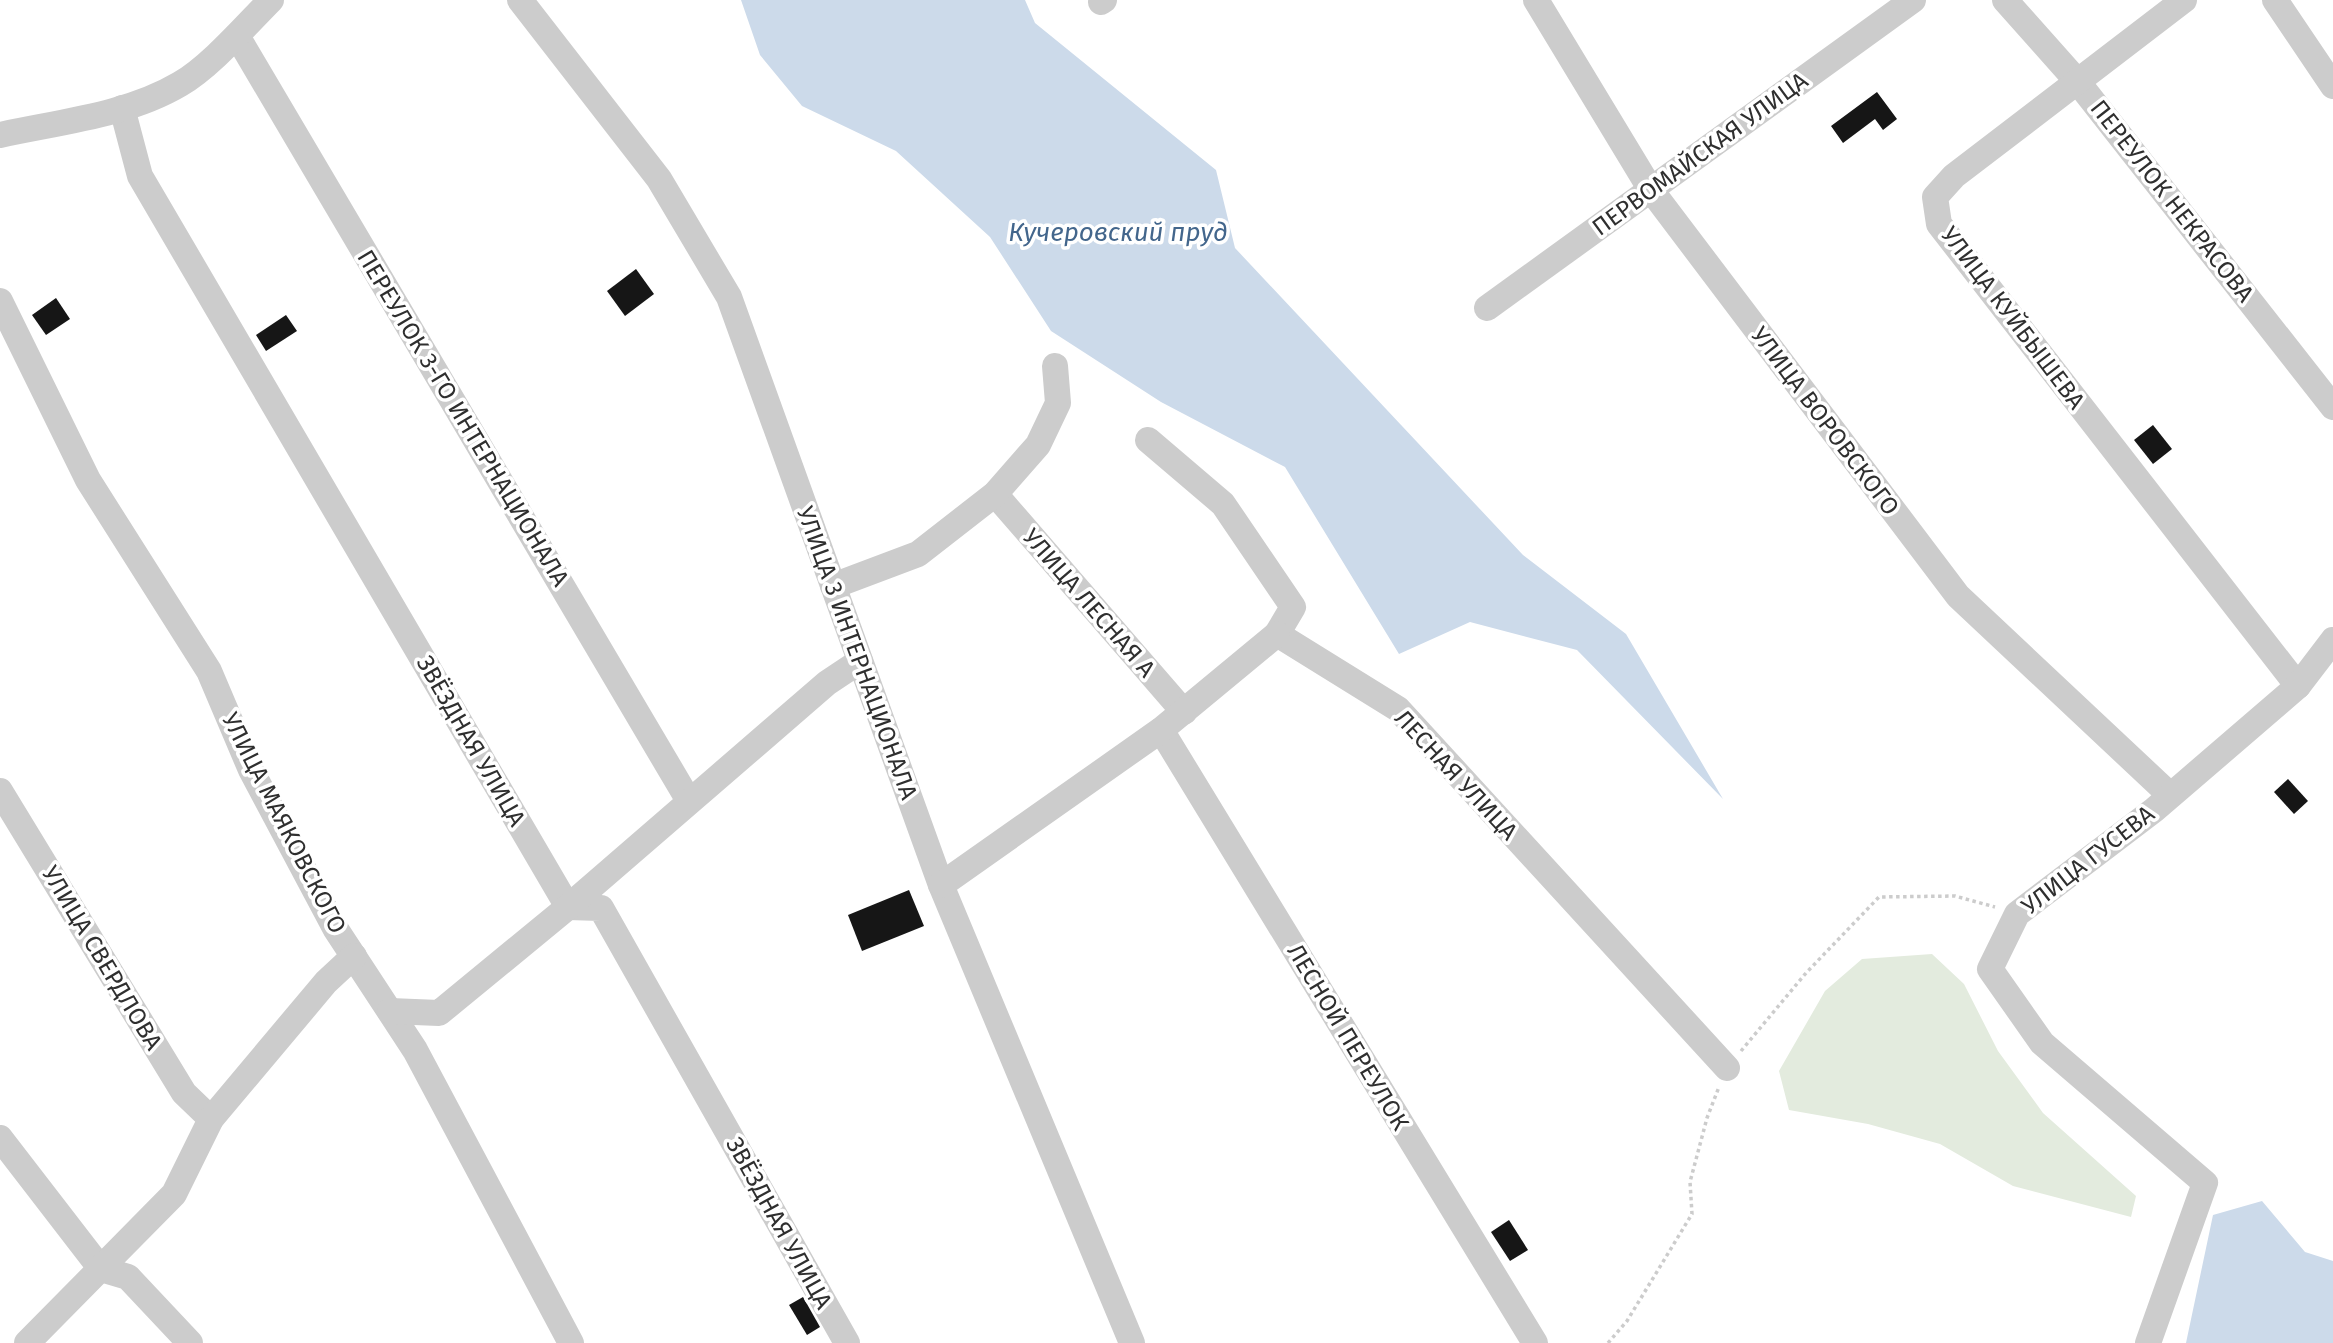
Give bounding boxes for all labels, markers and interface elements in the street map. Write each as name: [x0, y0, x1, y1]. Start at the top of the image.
street label: ПЕРВОМАЙСКАЯ УЛИЦА: [1587, 66, 1813, 242]
street label: ПЕРЕУЛОК НЕКРАСОВА: [2085, 95, 2260, 308]
water label: Кучеровский пруд: [1008, 217, 1228, 248]
street label: УЛИЦА КУЙБЫШЕВА: [1935, 221, 2091, 415]
street label: ПЕРЕУЛОК 3-ГО ИНТЕРНАЦИОНАЛА: [351, 245, 575, 591]
street label: УЛИЦА ВОРОВСКОГО: [1745, 321, 1905, 521]
street label: УЛИЦА 3 ИНТЕРНАЦИОНАЛА: [791, 503, 923, 803]
street label: УЛИЦА ЛЕСНАЯ А: [1017, 523, 1161, 683]
street label: ЗВЁЗДНАЯ УЛИЦА: [411, 651, 531, 831]
street label: ЛЕСНАЯ УЛИЦА: [1389, 704, 1523, 846]
street label: УЛИЦА МАЯКОВСКОГО: [216, 708, 352, 938]
street label: УЛИЦА ГУСЕВА: [2016, 800, 2160, 920]
street label: УЛИЦА СВЕРДЛОВА: [36, 861, 168, 1055]
street label: ЛЕСНОЙ ПЕРЕУЛОК: [1281, 939, 1415, 1135]
street label: ЗВЁЗДНАЯ УЛИЦА: [720, 1132, 838, 1314]

